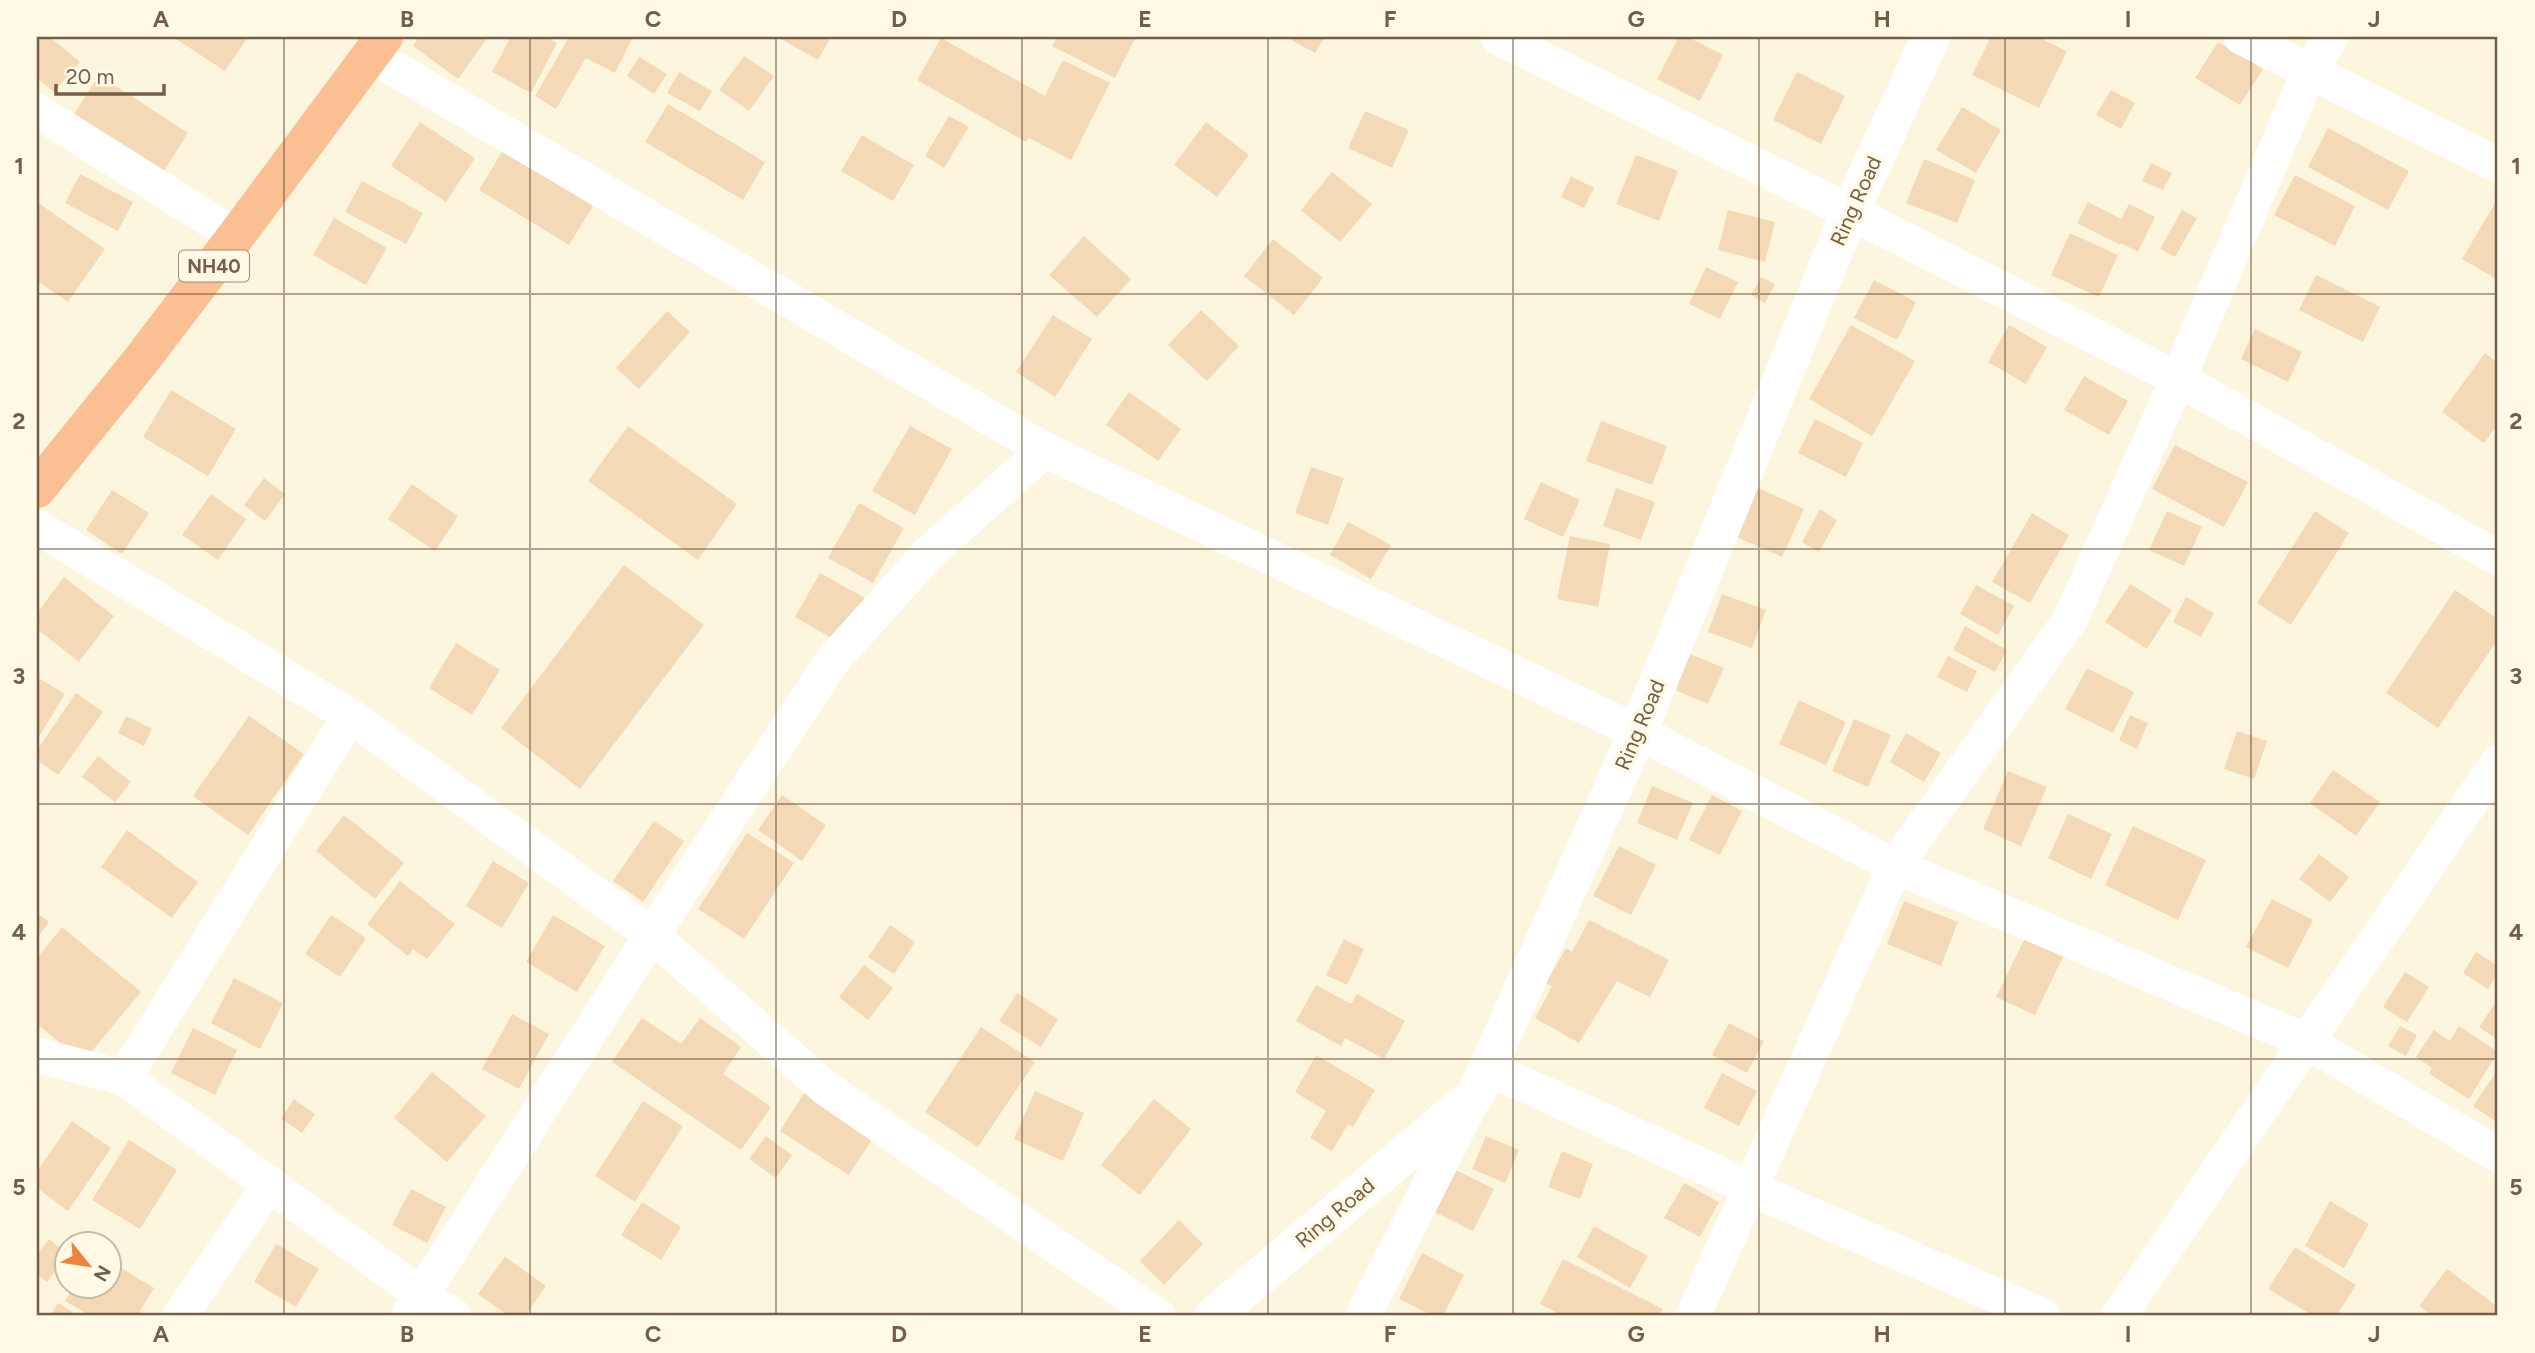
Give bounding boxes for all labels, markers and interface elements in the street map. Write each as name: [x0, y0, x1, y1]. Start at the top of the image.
text: A: [153, 5, 170, 33]
text: B: [400, 5, 414, 33]
text: C: [645, 5, 662, 33]
text: D: [891, 5, 907, 33]
text: E: [1138, 5, 1152, 33]
text: F: [1384, 5, 1397, 33]
text: G: [1627, 5, 1645, 33]
text: H: [1873, 5, 1891, 33]
text: I: [2125, 5, 2131, 33]
text: J: [2368, 5, 2380, 33]
scale bar: [56, 52, 164, 96]
text: 20 m: [66, 64, 114, 89]
text: 1: [14, 152, 24, 180]
street label: Ring Road: [1825, 152, 1886, 250]
text: 1: [2511, 152, 2521, 180]
road number: NH40: [179, 250, 249, 282]
text: 2: [12, 407, 26, 435]
text: 2: [2509, 407, 2523, 435]
text: 3: [13, 662, 25, 690]
text: 3: [2510, 662, 2522, 690]
street label: Ring Road: [1609, 676, 1670, 774]
text: 4: [12, 918, 26, 946]
text: 4: [2509, 918, 2523, 946]
street label: Ring Road: [1290, 1172, 1379, 1253]
text: 5: [12, 1173, 26, 1201]
text: 5: [2509, 1173, 2523, 1201]
north arrow: [52, 1230, 122, 1300]
text: N: [89, 1261, 116, 1285]
text: A: [153, 1320, 170, 1348]
text: B: [400, 1320, 414, 1348]
text: C: [645, 1320, 662, 1348]
text: D: [891, 1320, 907, 1348]
text: E: [1138, 1320, 1152, 1348]
text: F: [1384, 1320, 1397, 1348]
text: G: [1627, 1320, 1645, 1348]
text: H: [1873, 1320, 1891, 1348]
text: I: [2125, 1320, 2131, 1348]
text: J: [2368, 1320, 2380, 1348]

